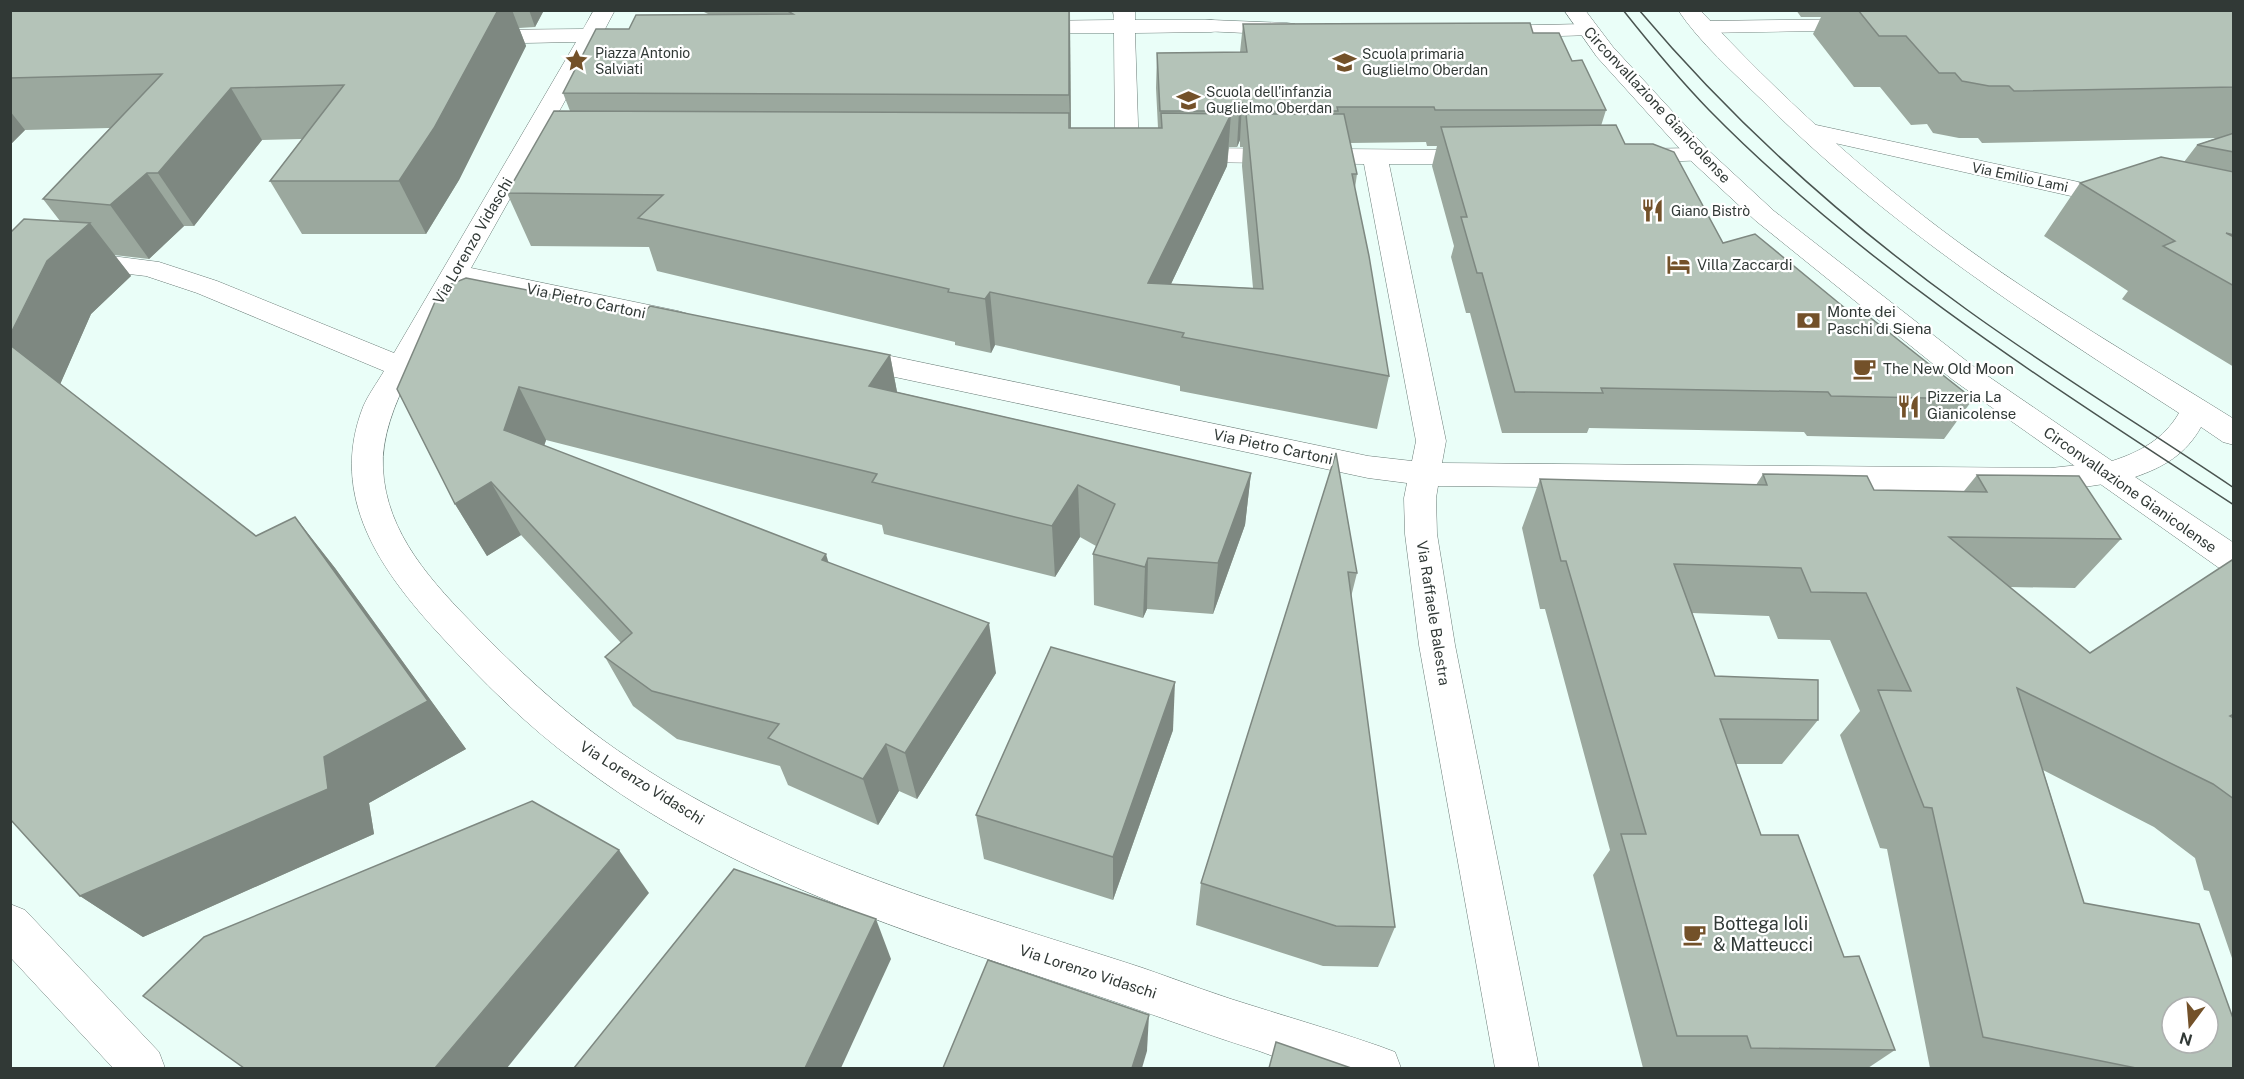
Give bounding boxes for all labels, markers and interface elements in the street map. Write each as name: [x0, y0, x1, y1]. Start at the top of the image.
street label: Circonvallazione Gianicolense: [1581, 23, 1734, 186]
place label: Piazza Antonio Salviati: [595, 45, 690, 77]
place label: Scuola primaria Guglielmo Oberdan: [1362, 46, 1488, 78]
place icon: Piazza Antonio Salviati: [564, 48, 590, 74]
school or university icon: Scuola primaria Guglielmo Oberdan: [1331, 49, 1357, 75]
place label: Scuola dell'infanzia Guglielmo Oberdan: [1206, 84, 1332, 116]
school or university icon: Scuola dell'infanzia Guglielmo Oberdan: [1175, 87, 1201, 113]
street label: Via Emilio Lami: [1970, 159, 2070, 195]
street label: Via Lorenzo Vidaschi: [429, 174, 516, 307]
restaurant icon: Giano Bistrò: [1640, 198, 1666, 224]
place label: Giano Bistrò: [1671, 203, 1750, 219]
hotel icon: Villa Zaccardi: [1666, 252, 1692, 278]
place label: Villa Zaccardi: [1697, 256, 1793, 273]
street label: Via Pietro Cartoni: [525, 280, 647, 321]
place label: Monte dei Paschi di Siena: [1827, 303, 1932, 337]
bank icon: Monte dei Paschi di Siena: [1796, 308, 1822, 334]
cafe icon: The New Old Moon: [1852, 356, 1878, 382]
place label: The New Old Moon: [1883, 360, 2014, 377]
place label: Pizzeria La Gianicolense: [1927, 388, 2016, 422]
restaurant icon: Pizzeria La Gianicolense: [1896, 393, 1922, 419]
street label: Circonvallazione Gianicolense: [2041, 423, 2220, 556]
street label: Via Pietro Cartoni: [1212, 426, 1334, 467]
street label: Via Raffaele Balestra: [1414, 539, 1453, 687]
street label: Via Lorenzo Vidaschi: [577, 737, 708, 828]
place label: Bottega Ioli & Matteucci: [1713, 913, 1813, 955]
cafe icon: Bottega Ioli & Matteucci: [1682, 921, 1708, 947]
street label: Via Lorenzo Vidaschi: [1017, 941, 1159, 1002]
north arrow: [2160, 995, 2220, 1055]
text: N: [2177, 1028, 2195, 1050]

